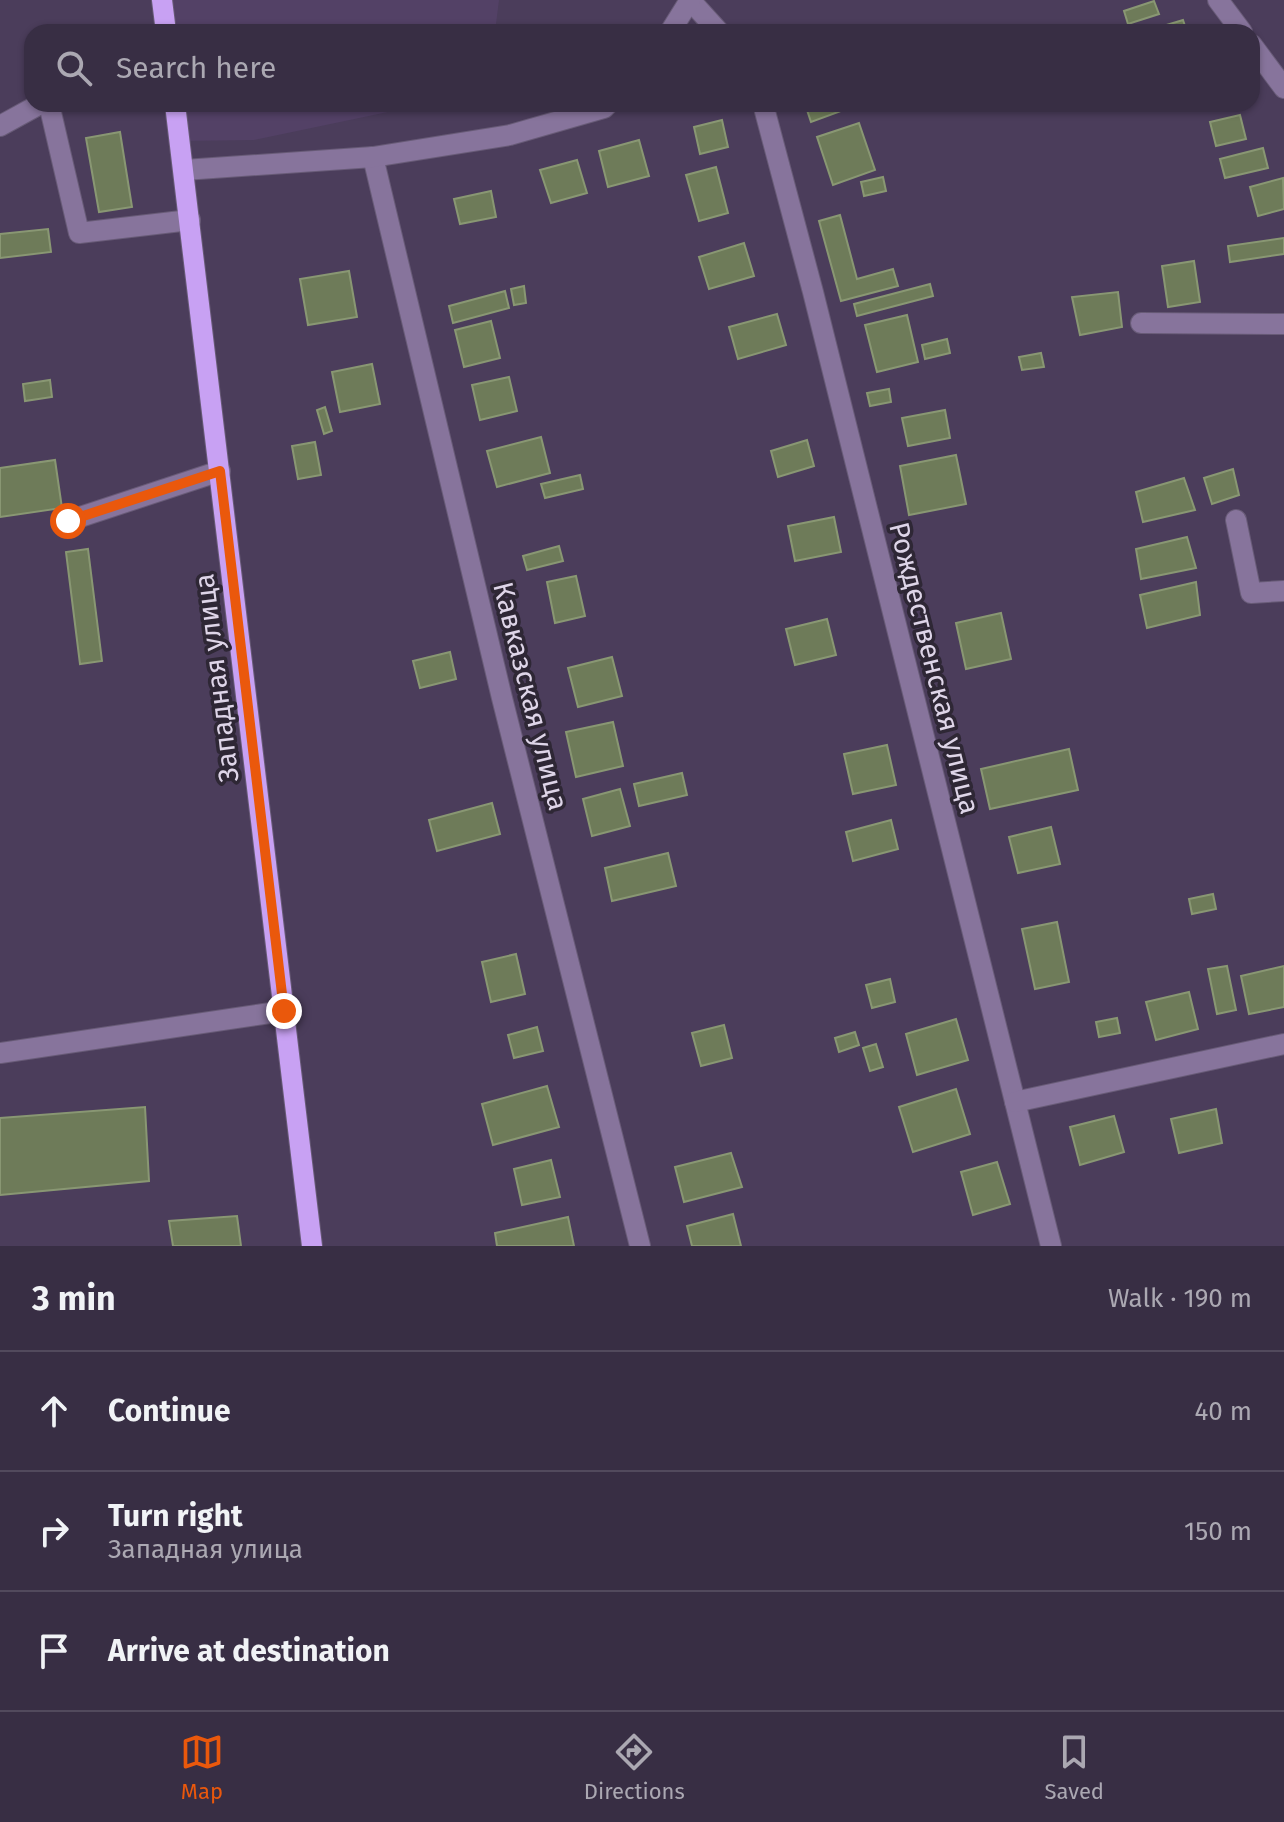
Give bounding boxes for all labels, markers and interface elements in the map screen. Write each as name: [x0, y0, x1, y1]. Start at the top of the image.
search box: [24, 24, 1260, 112]
icon: search: [52, 46, 96, 90]
text: Search here: [116, 50, 276, 86]
route start: [50, 503, 86, 539]
street label: Рождественская улица: [882, 519, 987, 817]
street label: Западная улица: [187, 572, 246, 784]
street label: Кавказская улица: [486, 579, 575, 814]
route end: [266, 993, 302, 1029]
text: 3 min: [32, 1278, 116, 1319]
text: Walk · 190 m: [1108, 1283, 1252, 1314]
icon: ahead: [32, 1389, 76, 1433]
text: Continue: [108, 1393, 231, 1429]
text: 40 m: [1194, 1396, 1252, 1427]
text: Turn right: [108, 1498, 243, 1534]
icon: right: [32, 1509, 76, 1553]
text: 150 m: [1184, 1516, 1252, 1547]
text: Западная улица: [108, 1534, 303, 1565]
icon: arrive: [32, 1629, 76, 1673]
text: Arrive at destination: [108, 1633, 390, 1669]
tab: Map: [180, 1730, 224, 1805]
tab: Directions: [584, 1730, 685, 1805]
tab: Saved: [1045, 1730, 1104, 1805]

